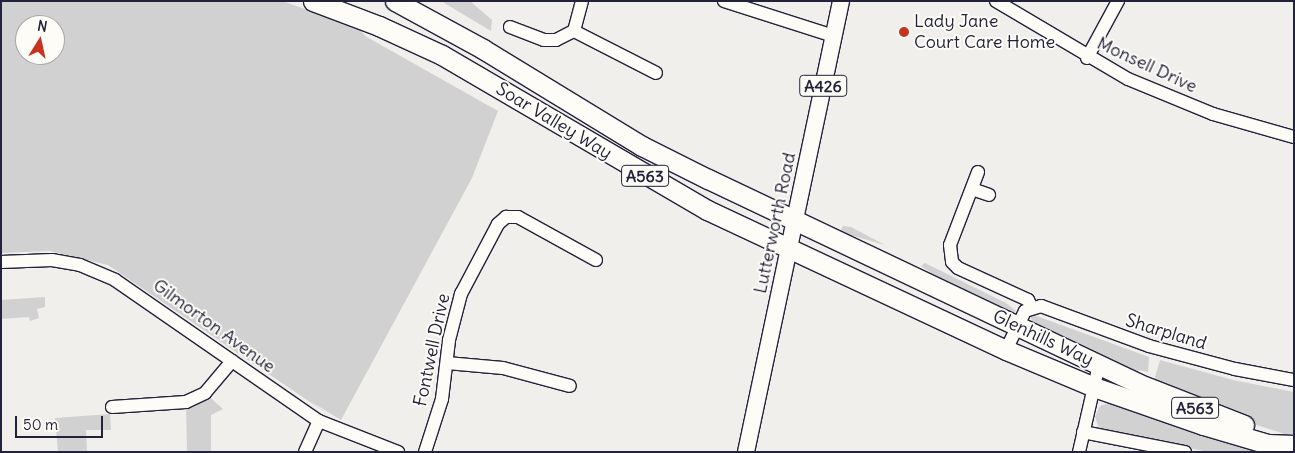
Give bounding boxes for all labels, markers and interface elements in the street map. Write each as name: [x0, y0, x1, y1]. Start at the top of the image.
place label: Lady Jane Court Care Home: [914, 11, 1055, 54]
north arrow: [15, 15, 65, 65]
text: N: [36, 17, 49, 36]
marker: Lady Jane Court Care Home: [898, 26, 910, 38]
street label: Monsell Drive: [1094, 32, 1200, 98]
road number: A426: [798, 72, 848, 100]
street label: Soar Valley Way: [492, 78, 616, 164]
street label: Lutterworth Road: [750, 151, 800, 295]
road number: A563: [620, 162, 670, 190]
street label: Gilmorton Avenue: [149, 274, 279, 378]
street label: Fontwell Drive: [410, 292, 454, 408]
street label: Glenhills Way: [989, 305, 1097, 371]
street label: Sharpland: [1123, 309, 1209, 355]
road number: A563: [1170, 394, 1220, 422]
scale bar: [18, 406, 105, 438]
text: 50 m: [23, 415, 58, 434]

